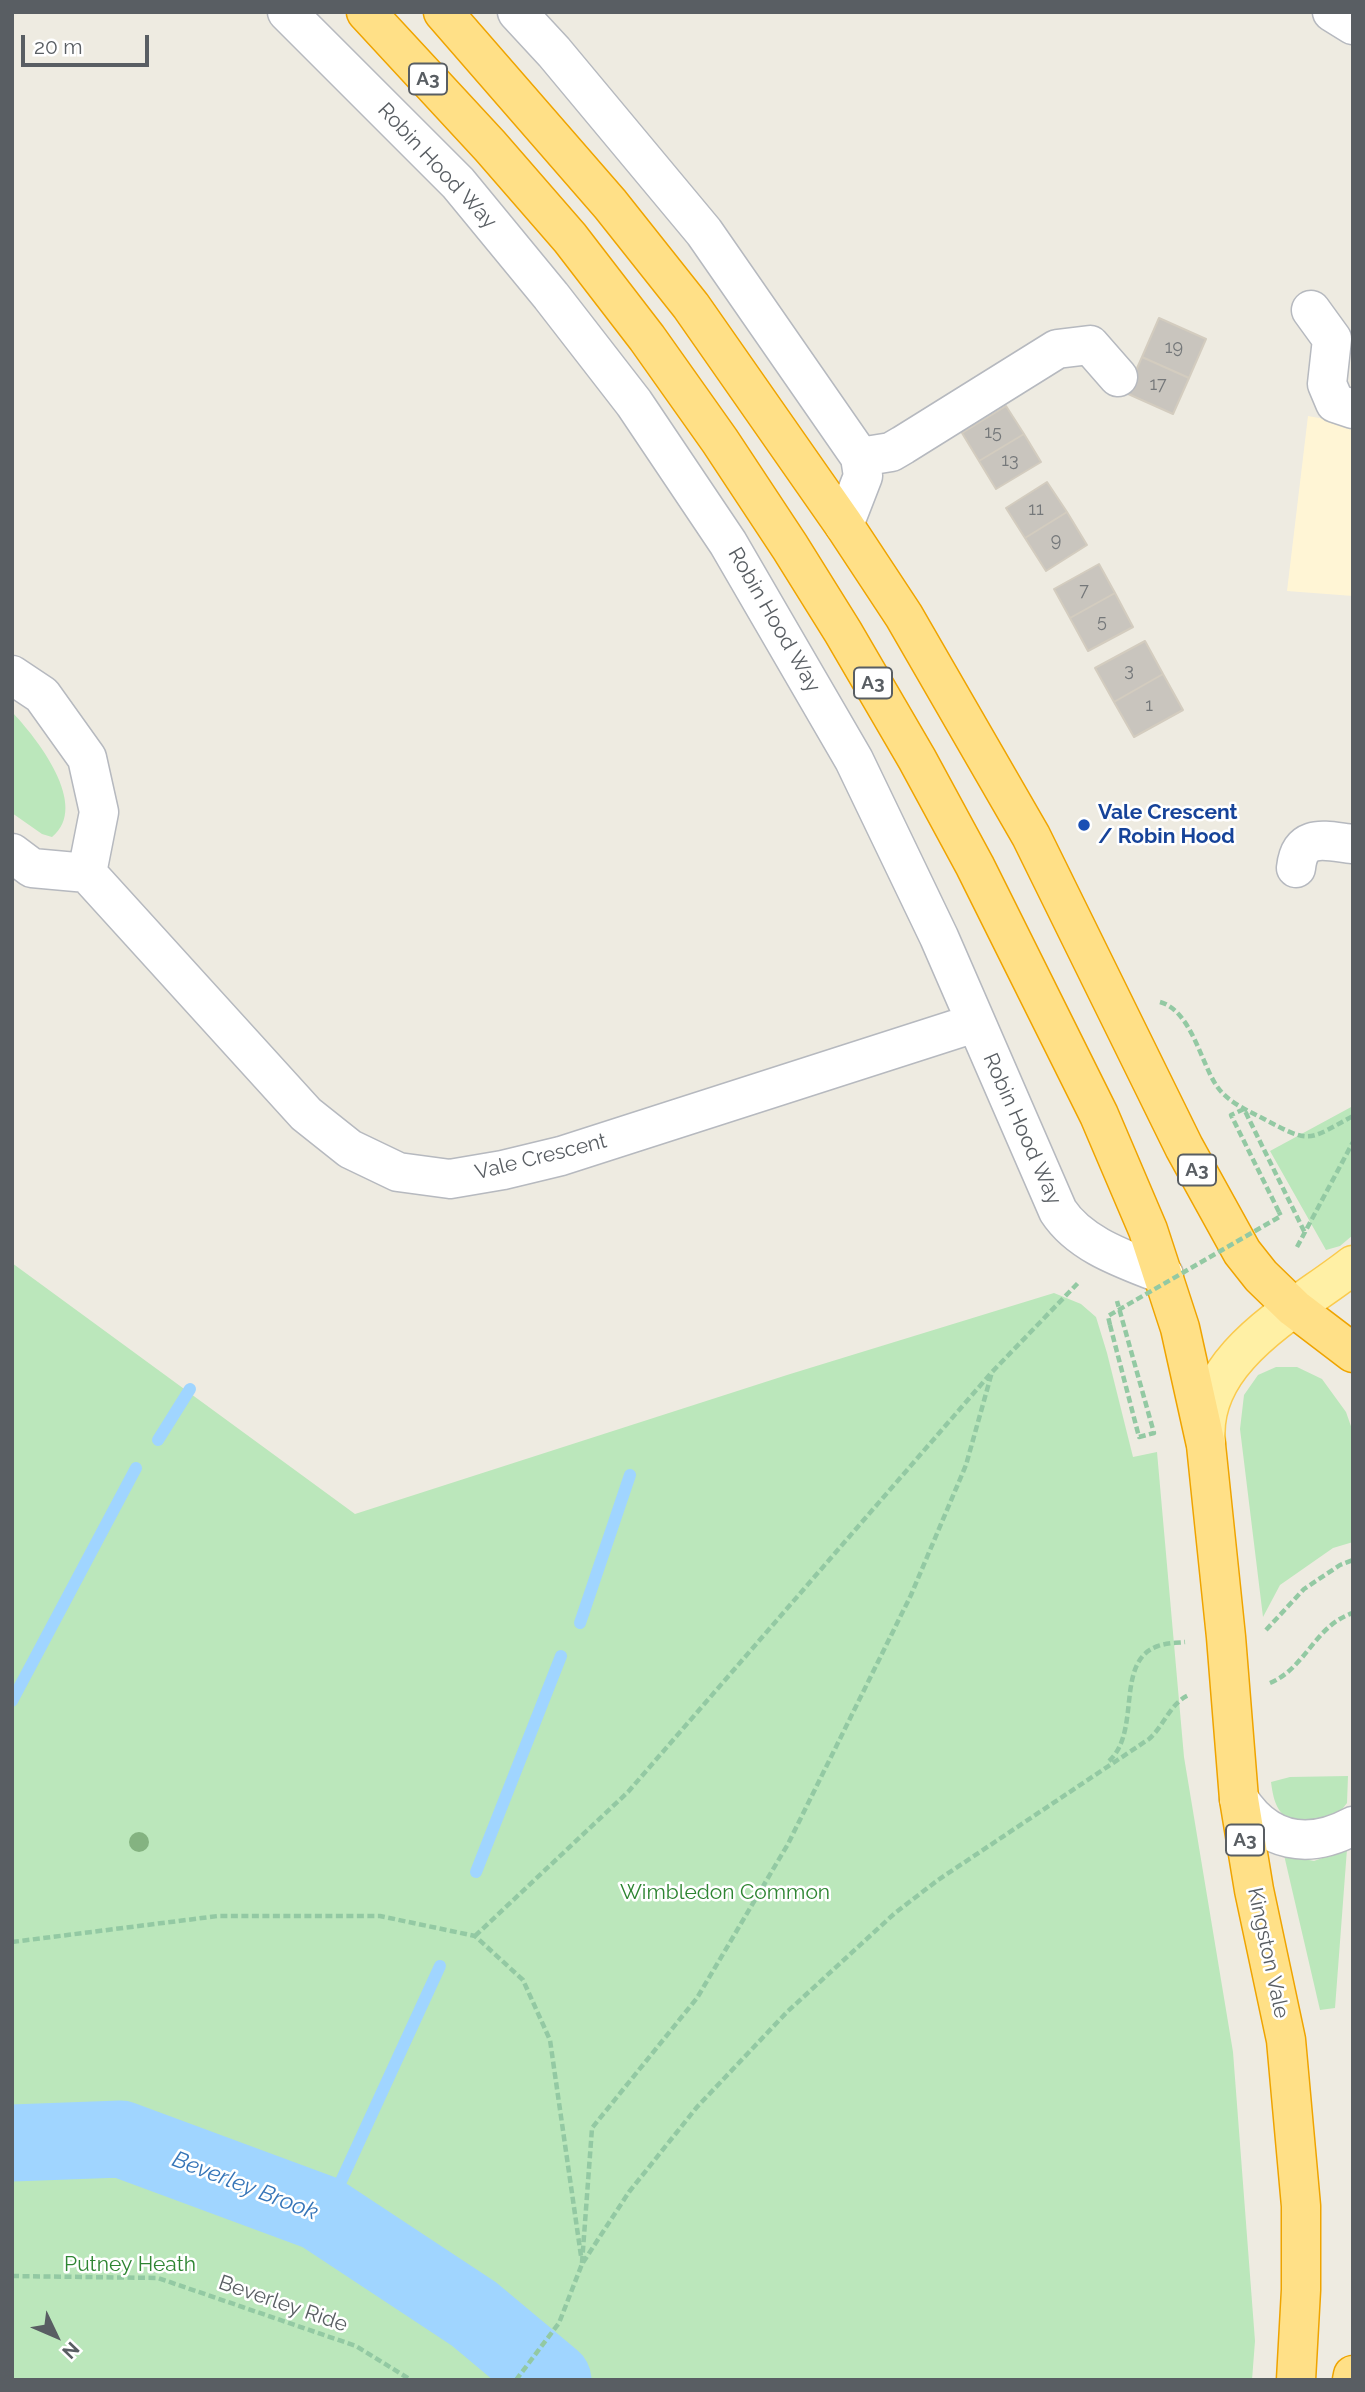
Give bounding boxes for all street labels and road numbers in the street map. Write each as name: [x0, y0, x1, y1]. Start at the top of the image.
road number: A3: [409, 64, 447, 94]
street label: Robin Hood Way: [372, 98, 502, 234]
street label: Robin Hood Way: [722, 543, 826, 697]
road number: A3: [854, 668, 892, 698]
street label: Robin Hood Way: [977, 1049, 1067, 1209]
street label: Vale Crescent: [473, 1128, 609, 1186]
road number: A3: [1178, 1154, 1216, 1186]
road number: A3: [1226, 1824, 1264, 1856]
street label: Kingston Vale: [1242, 1885, 1294, 2021]
street label: Beverley Ride: [215, 2270, 351, 2338]

